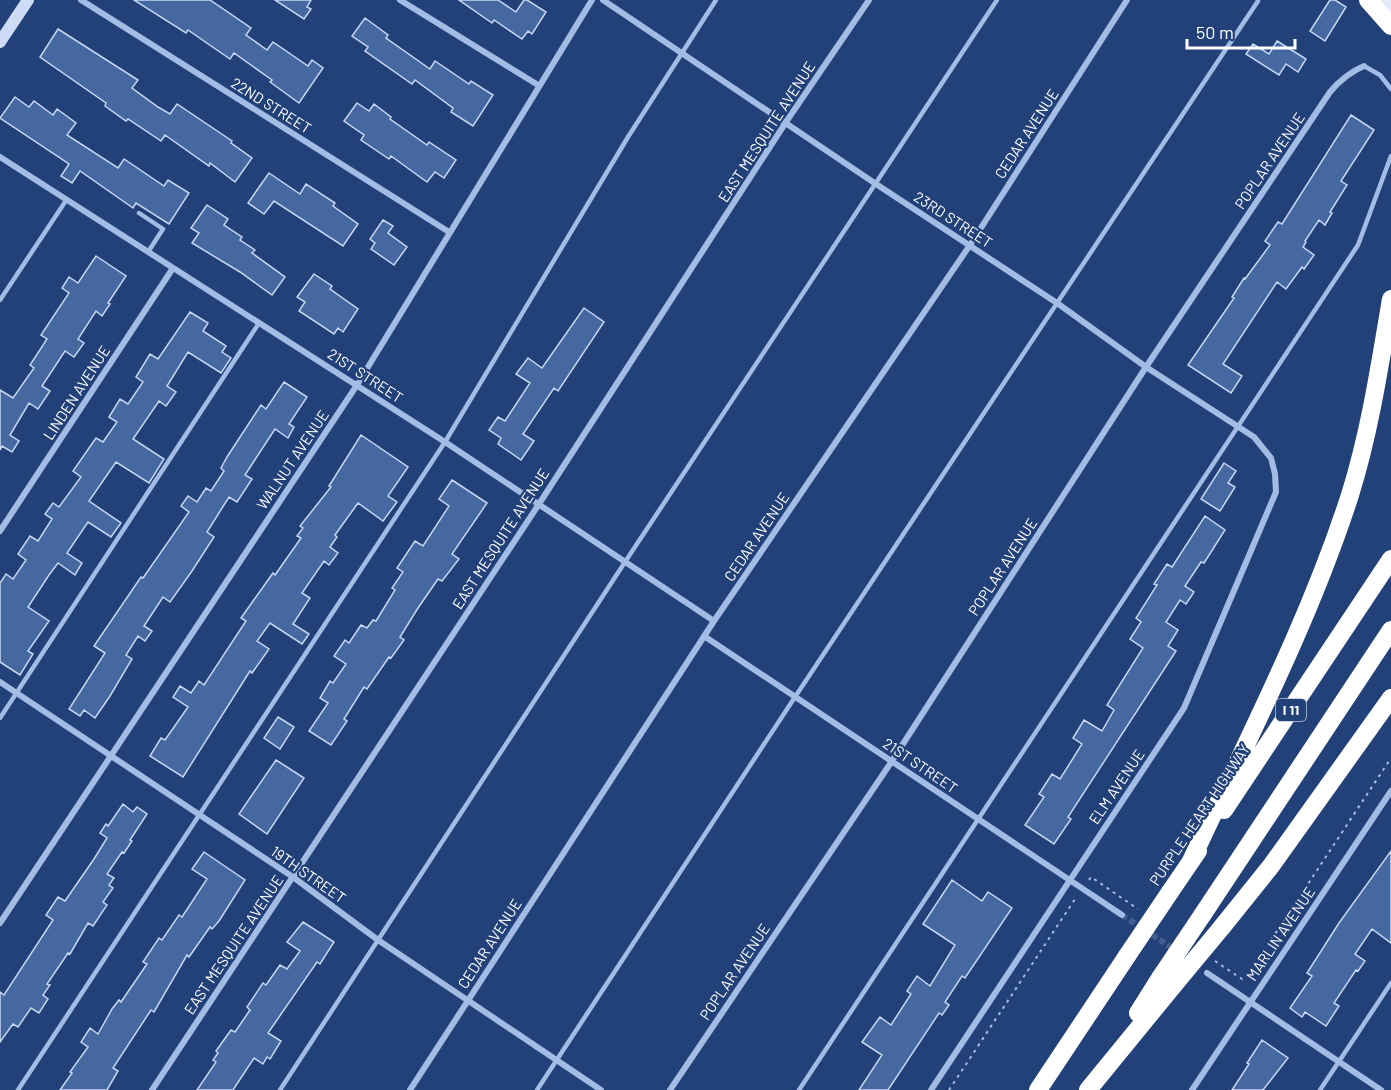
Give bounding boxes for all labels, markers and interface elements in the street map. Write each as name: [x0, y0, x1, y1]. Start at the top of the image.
scale bar: [1187, 12, 1295, 50]
text: 50 m: [1196, 21, 1234, 43]
street label: EAST MESQUITE AVENUE: [714, 58, 818, 205]
street label: 22ND STREET: [228, 73, 315, 137]
street label: CEDAR AVENUE: [990, 85, 1062, 182]
street label: POPLAR AVENUE: [1230, 109, 1308, 212]
street label: 23RD STREET: [911, 187, 996, 251]
street label: LINDEN AVENUE: [39, 342, 113, 443]
street label: 21ST STREET: [325, 344, 406, 406]
street label: WALNUT AVENUE: [252, 406, 332, 512]
street label: EAST MESQUITE AVENUE: [448, 465, 552, 612]
street label: CEDAR AVENUE: [720, 489, 793, 584]
street label: POPLAR AVENUE: [964, 514, 1040, 619]
road number: I 11: [1276, 699, 1306, 721]
street label: 21ST STREET: [880, 734, 961, 797]
street label: PURPLE HEART HIGHWAY: [1145, 740, 1253, 889]
street label: ELM AVENUE: [1085, 746, 1148, 827]
street label: 19TH STREET: [268, 842, 349, 907]
street label: EAST MESQUITE AVENUE: [180, 871, 287, 1017]
street label: MARLIN AVENUE: [1242, 883, 1318, 984]
street label: CEDAR AVENUE: [453, 895, 525, 992]
street label: POPLAR AVENUE: [695, 920, 773, 1023]

